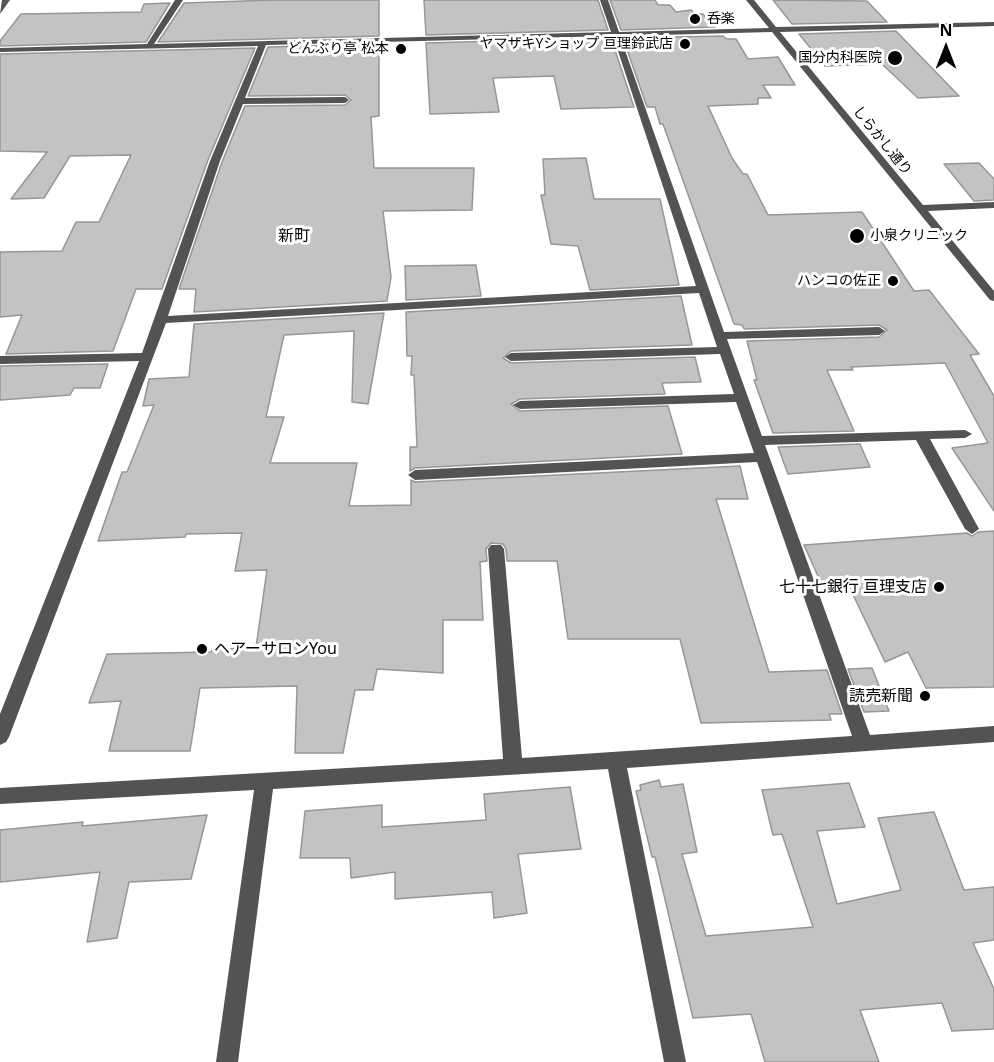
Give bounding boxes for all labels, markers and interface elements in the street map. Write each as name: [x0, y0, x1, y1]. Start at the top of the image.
place label: 呑楽: [707, 11, 735, 27]
marker: 呑楽: [688, 12, 702, 26]
north arrow: [916, 18, 976, 78]
text: N: [939, 19, 953, 41]
place label: ヤマザキYショップ 亘理鈴武店: [479, 36, 673, 52]
marker: ヤマザキYショップ 亘理鈴武店: [678, 37, 692, 51]
place label: どんぶり亭 松本: [287, 41, 389, 57]
marker: どんぶり亭 松本: [394, 42, 408, 56]
marker: 国分内科医院: [886, 49, 904, 67]
place label: 国分内科医院: [798, 50, 882, 66]
street label: しらかし通り: [849, 103, 915, 179]
district label: 新町: [278, 226, 310, 246]
marker: 小泉クリニック: [848, 227, 866, 245]
place label: 小泉クリニック: [870, 228, 968, 244]
place label: ハンコの佐正: [797, 273, 881, 289]
marker: ハンコの佐正: [886, 274, 900, 288]
place label: 七十七銀行 亘理支店: [779, 577, 927, 597]
marker: 七十七銀行 亘理支店: [932, 580, 946, 594]
place label: ヘアーサロンYou: [214, 639, 337, 659]
marker: ヘアーサロンYou: [195, 642, 209, 656]
place label: 読売新聞: [849, 686, 913, 706]
marker: 読売新聞: [918, 689, 932, 703]

